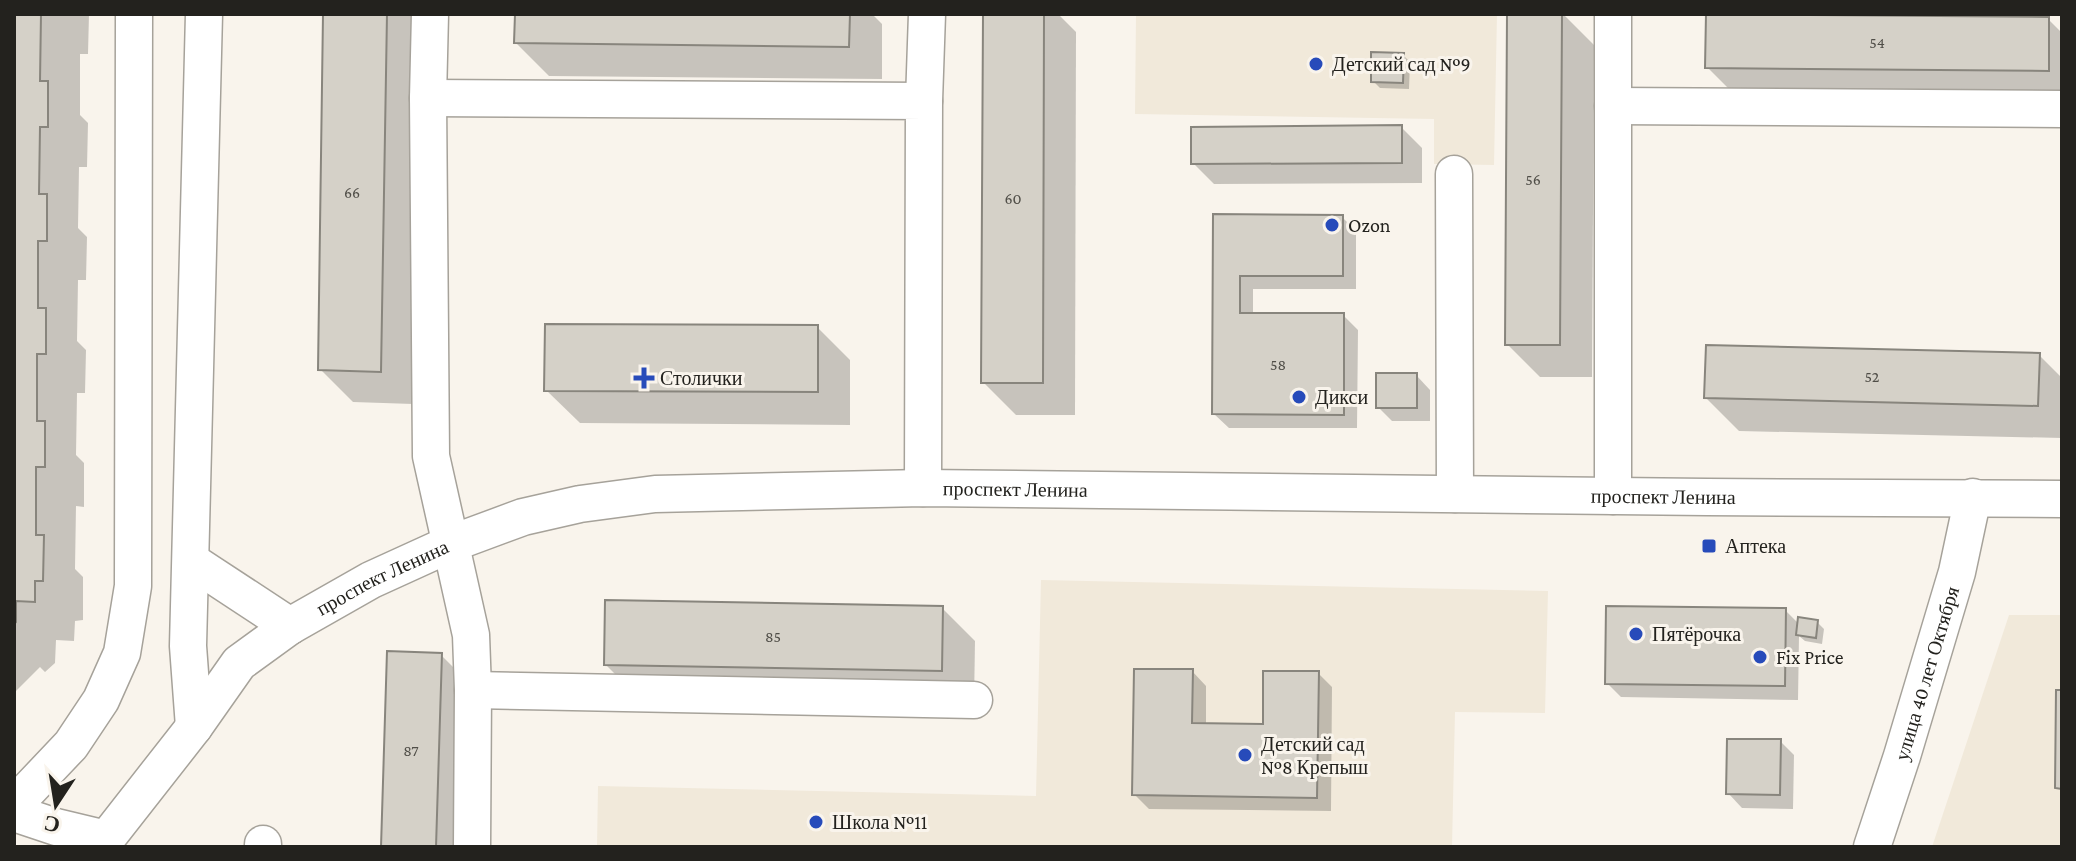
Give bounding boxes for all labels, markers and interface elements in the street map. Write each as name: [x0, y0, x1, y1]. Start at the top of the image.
house number: 54: [1869, 34, 1885, 51]
place label: Детский сад №9: [1332, 53, 1471, 76]
marker: Детский сад №9: [1307, 55, 1325, 73]
house number: 56: [1525, 171, 1541, 188]
house number: 66: [344, 184, 360, 201]
house number: 60: [1004, 190, 1022, 207]
place label: Ozon: [1348, 214, 1391, 236]
marker: Ozon: [1323, 216, 1341, 234]
house number: 58: [1270, 356, 1286, 373]
place label: Столички: [660, 367, 743, 389]
house number: 52: [1865, 368, 1880, 385]
marker: Столички: [635, 369, 653, 387]
place label: Дикси: [1315, 386, 1368, 409]
marker: Дикси: [1290, 388, 1308, 406]
street label: проспект Ленина: [943, 477, 1088, 501]
street label: проспект Ленина: [1591, 485, 1736, 508]
street label: проспект Ленина: [312, 535, 452, 620]
place label: Аптека: [1725, 535, 1786, 557]
marker: Аптека: [1700, 537, 1718, 555]
street label: улица 40 лет Октября: [1890, 584, 1963, 763]
place label: Пятёрочка: [1652, 623, 1741, 646]
marker: Пятёрочка: [1627, 625, 1645, 643]
house number: 85: [765, 628, 781, 645]
place label: Fix Price: [1776, 646, 1844, 668]
marker: Fix Price: [1751, 648, 1769, 666]
place label: Детский сад №8 Крепыш: [1261, 733, 1369, 779]
house number: 87: [403, 742, 419, 759]
marker: Детский сад №8 Крепыш: [1236, 746, 1254, 764]
north arrow: [16, 765, 96, 845]
text: С: [42, 810, 62, 838]
place label: Школа №11: [832, 811, 927, 833]
marker: Школа №11: [807, 813, 825, 831]

